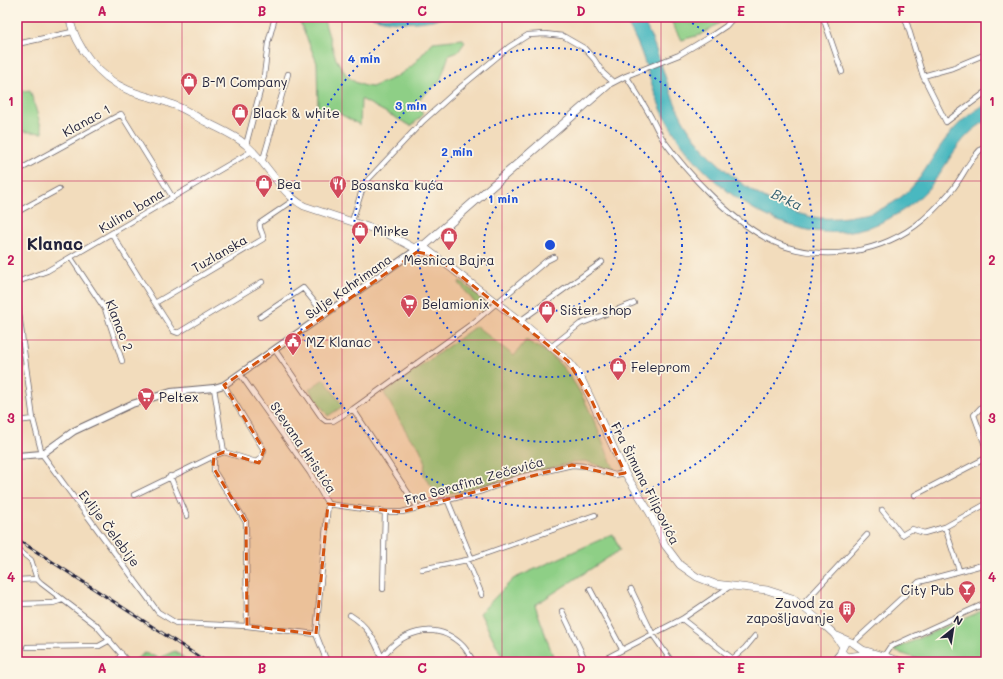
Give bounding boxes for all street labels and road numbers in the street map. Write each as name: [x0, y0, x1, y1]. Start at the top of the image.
street label: Klanac 1: [59, 100, 113, 140]
street label: Kulina bana: [95, 184, 167, 236]
street label: Tuzlanska: [188, 230, 250, 276]
street label: Sulje Kahrimana: [301, 250, 395, 322]
street label: Klanac 2: [102, 297, 138, 353]
street label: Stevana Hristića: [267, 398, 341, 496]
street label: Fra Šimuna Filipovića: [608, 419, 684, 547]
street label: Fra Serafina Zečevića: [403, 452, 545, 508]
street label: Evlije Čelebije: [76, 486, 144, 570]

